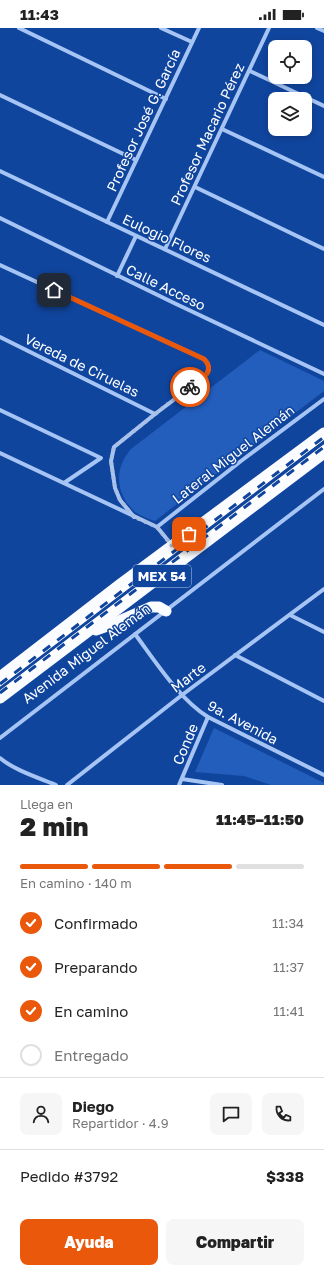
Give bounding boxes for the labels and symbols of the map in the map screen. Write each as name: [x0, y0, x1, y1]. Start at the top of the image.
street label: Profesor José G. García: [102, 46, 184, 194]
street label: Profesor Macario Pérez: [167, 60, 247, 208]
street label: Eulogio Flores: [120, 210, 214, 266]
street label: Calle Acceso: [123, 260, 209, 314]
pin: [37, 273, 71, 307]
street label: Vereda de Ciruelas: [22, 330, 142, 400]
courier: [170, 367, 210, 407]
street label: Lateral Miguel Alemán: [169, 401, 297, 507]
pin: [172, 517, 206, 551]
road number: MEX 54: [133, 565, 191, 587]
street label: Avenida Miguel Alemán: [19, 599, 153, 707]
street label: Marte: [167, 658, 209, 696]
street label: 9a. Avenida: [205, 696, 281, 748]
street label: Conde: [169, 721, 201, 767]

